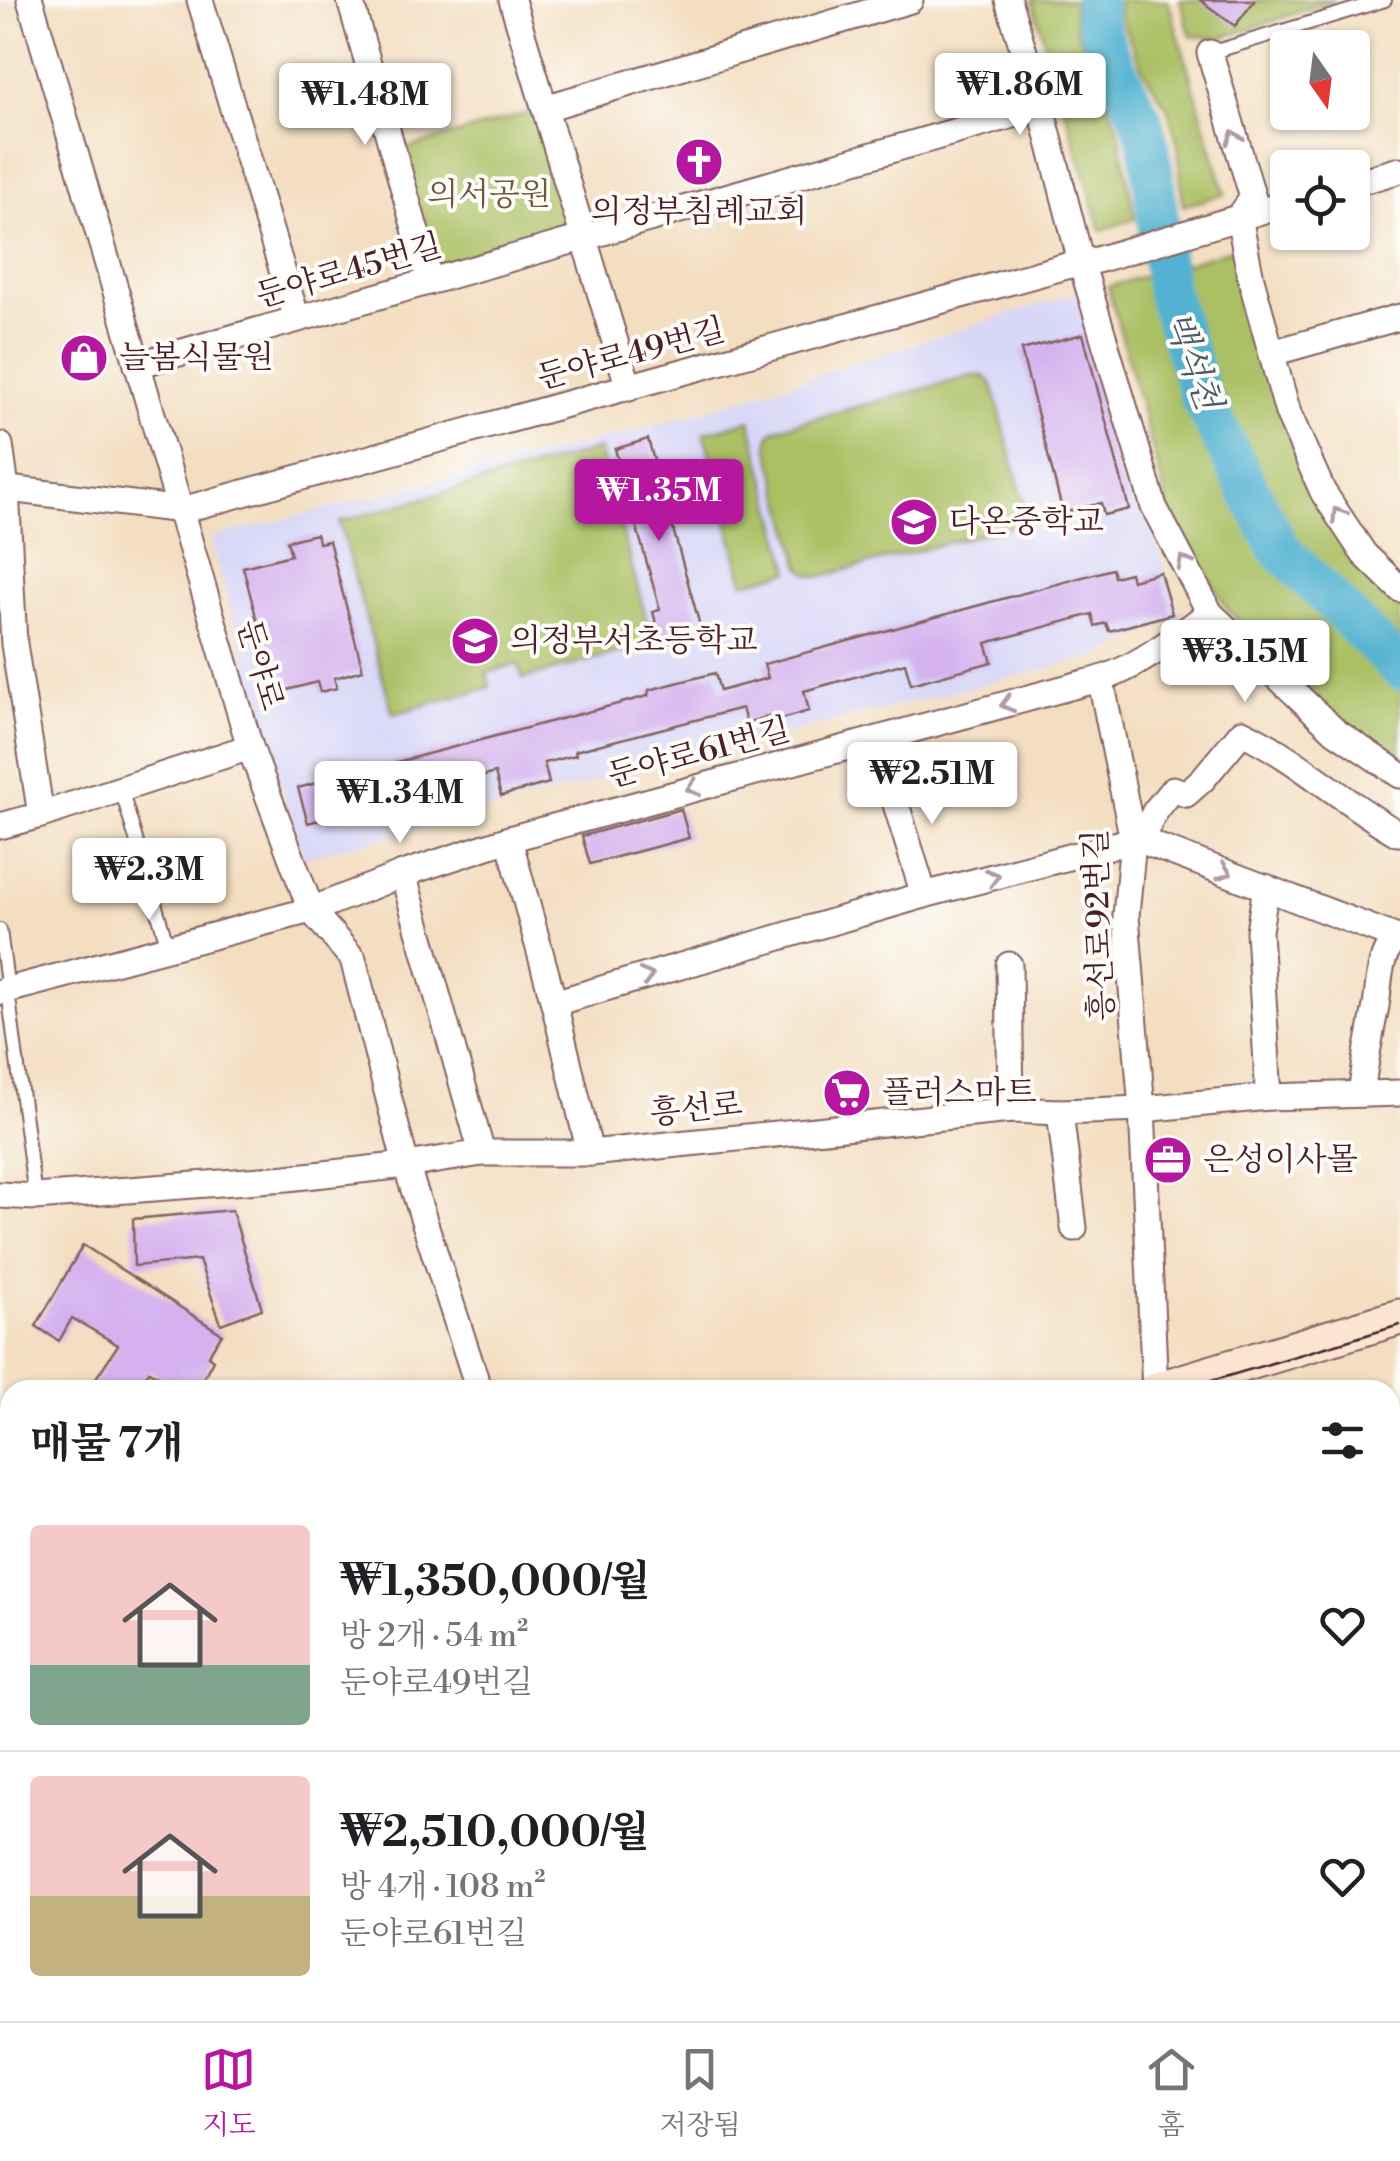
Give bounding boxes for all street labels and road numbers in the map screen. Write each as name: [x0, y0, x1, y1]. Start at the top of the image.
street label: 둔야로45번길: [252, 225, 446, 317]
street label: 둔야로49번길: [533, 310, 729, 398]
street label: 둔야로: [228, 615, 292, 715]
street label: 둔야로61번길: [604, 710, 794, 796]
street label: 흥선로92번길: [1076, 828, 1122, 1022]
street label: 흥선로: [648, 1084, 744, 1134]

